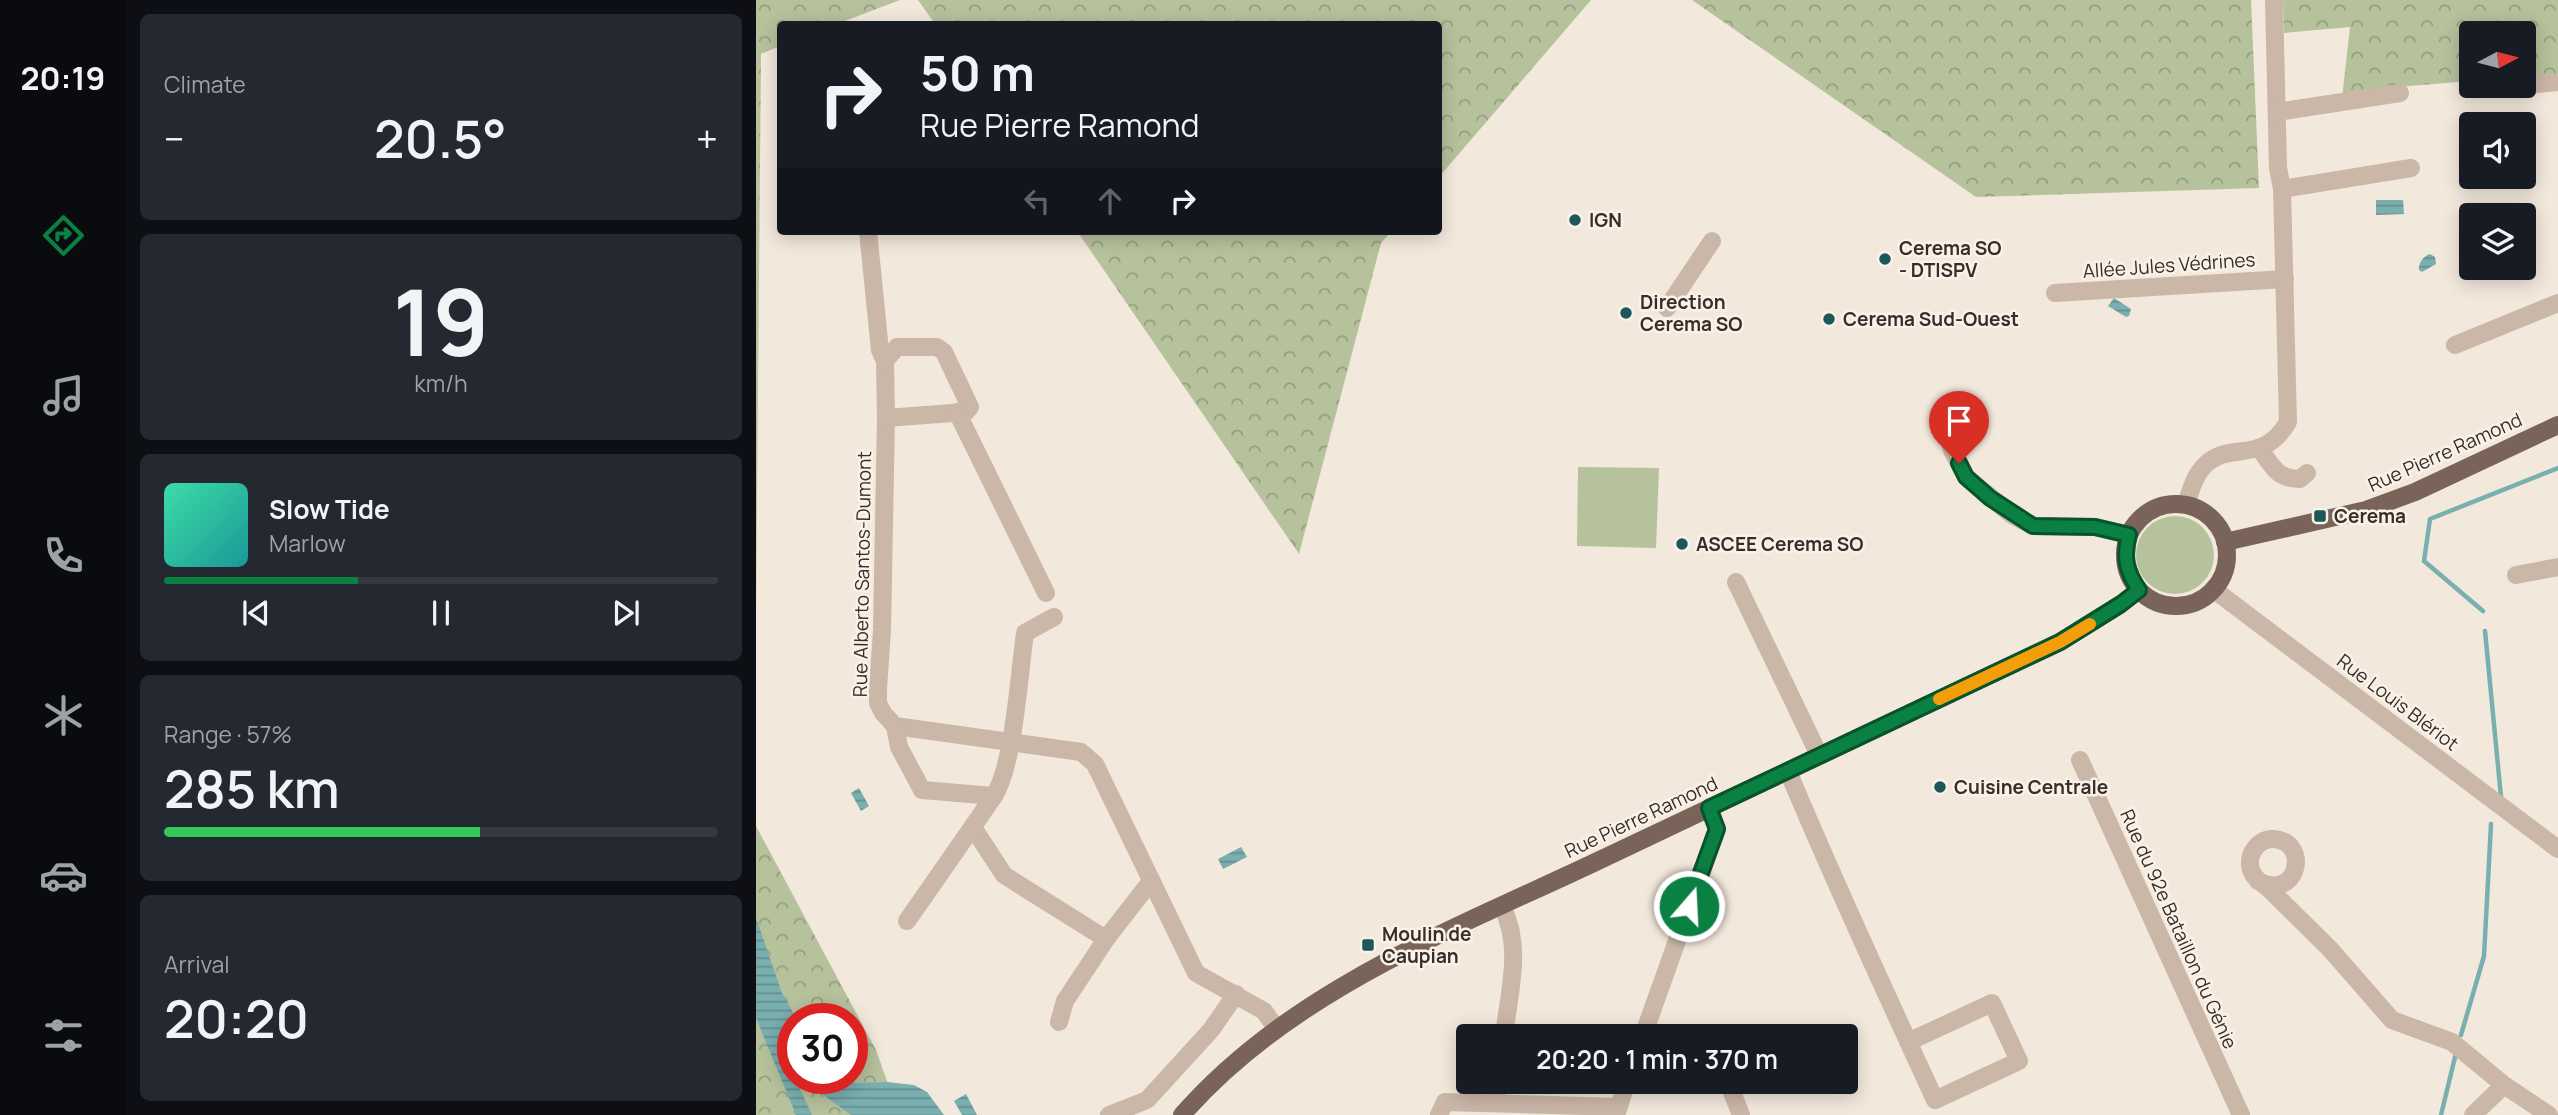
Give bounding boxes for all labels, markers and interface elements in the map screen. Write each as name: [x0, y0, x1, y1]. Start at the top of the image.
north arrow: [2459, 21, 2536, 98]
map controls: [2459, 21, 2536, 280]
text: 50 m: [920, 39, 1035, 106]
icon: right: [805, 49, 896, 140]
text: 20:19: [21, 56, 105, 100]
text: Climate: [164, 68, 246, 100]
text: 20.5°: [374, 103, 507, 174]
text: Rue Pierre Ramond: [920, 103, 1199, 147]
text: −: [164, 112, 185, 164]
text: +: [696, 112, 718, 164]
button: sound: [2459, 112, 2536, 189]
icon: left: [1018, 182, 1056, 220]
icon: ahead: [1091, 182, 1129, 220]
icon: right: [1164, 182, 1202, 220]
button: layers: [2459, 203, 2536, 280]
place label: IGN: [1589, 207, 1622, 233]
icon: directions: [39, 211, 88, 260]
marker: IGN: [1567, 212, 1583, 228]
place label: Cerema SO - DTISPV: [1899, 235, 2002, 283]
street label: Allée Jules Védrines: [2082, 246, 2256, 284]
marker: Cerema SO - DTISPV: [1877, 251, 1893, 267]
text: 19: [393, 259, 489, 383]
place label: Direction Cerema SO: [1640, 289, 1743, 337]
marker: Direction Cerema SO: [1618, 305, 1634, 321]
place label: Cerema Sud-Ouest: [1843, 306, 2019, 332]
marker: Cerema Sud-Ouest: [1821, 311, 1837, 327]
text: km/h: [414, 367, 468, 399]
icon: music: [39, 371, 88, 420]
pin: [1929, 391, 1989, 463]
icon: arrive: [1940, 402, 1978, 440]
street label: Rue Pierre Ramond: [2364, 406, 2526, 498]
street label: Rue Alberto Santos-Dumont: [847, 451, 877, 697]
text: Slow Tide: [269, 491, 390, 527]
place label: Cerema: [2334, 503, 2406, 529]
marker: Cerema: [2312, 508, 2328, 524]
text: Marlow: [269, 527, 346, 559]
icon: phone: [39, 531, 88, 580]
place label: ASCEE Cerema SO: [1696, 531, 1864, 557]
marker: ASCEE Cerema SO: [1674, 536, 1690, 552]
icon: previous: [237, 594, 275, 632]
icon: pause: [422, 594, 460, 632]
icon: next: [607, 594, 645, 632]
street label: Rue Louis Blériot: [2332, 648, 2464, 756]
icon: climate: [39, 691, 88, 740]
text: Range · 57%: [164, 718, 292, 750]
text: 285 km: [164, 753, 340, 824]
street label: Rue Pierre Ramond: [1560, 770, 1722, 864]
place label: Cuisine Centrale: [1954, 774, 2108, 800]
marker: Cuisine Centrale: [1932, 779, 1948, 795]
street label: Rue du 92e Bataillon du Génie: [2114, 805, 2244, 1053]
icon: car: [39, 851, 88, 900]
position arrow: [1652, 869, 1726, 943]
place label: Moulin de Caupian: [1382, 921, 1471, 969]
marker: Moulin de Caupian: [1360, 937, 1376, 953]
text: Arrival: [164, 948, 230, 980]
text: 20:20: [164, 983, 309, 1054]
speed limit sign: 30: [777, 1003, 868, 1094]
icon: filters: [39, 1011, 88, 1060]
text: 20:20 · 1 min · 370 m: [1536, 1041, 1778, 1077]

